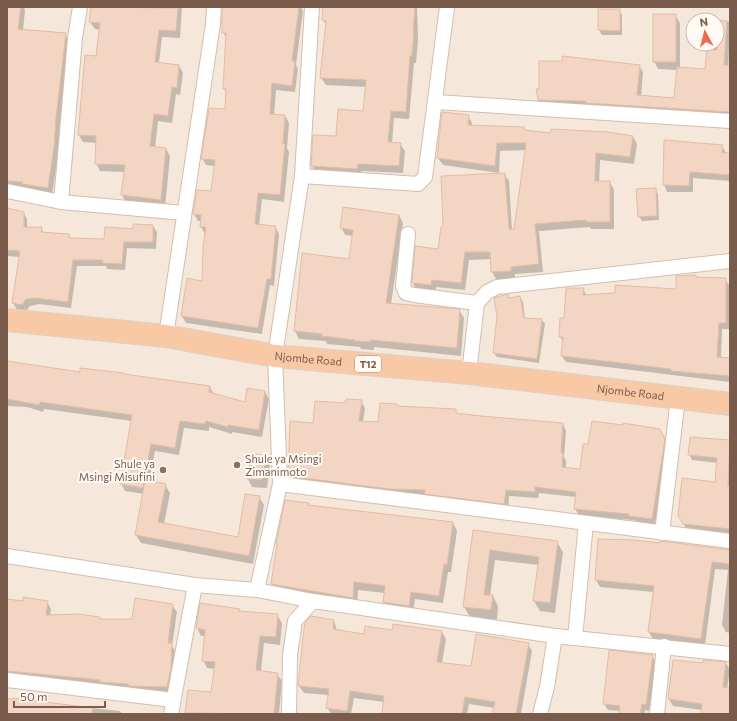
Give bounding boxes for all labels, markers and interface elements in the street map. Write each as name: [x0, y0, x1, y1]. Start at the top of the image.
north arrow: [685, 12, 725, 52]
text: N: [699, 15, 709, 29]
street label: Njombe Road: [274, 349, 342, 368]
road number: T12: [355, 356, 381, 372]
street label: Njombe Road: [596, 381, 665, 402]
place label: Shule ya Msingi Zimanimoto: [245, 452, 322, 478]
place label: Shule ya Msingi Misufini: [79, 457, 155, 483]
marker: Shule ya Msingi Zimanimoto: [232, 460, 242, 470]
marker: Shule ya Msingi Misufini: [158, 465, 168, 475]
scale bar: [14, 683, 105, 709]
text: 50 m: [20, 689, 48, 703]

